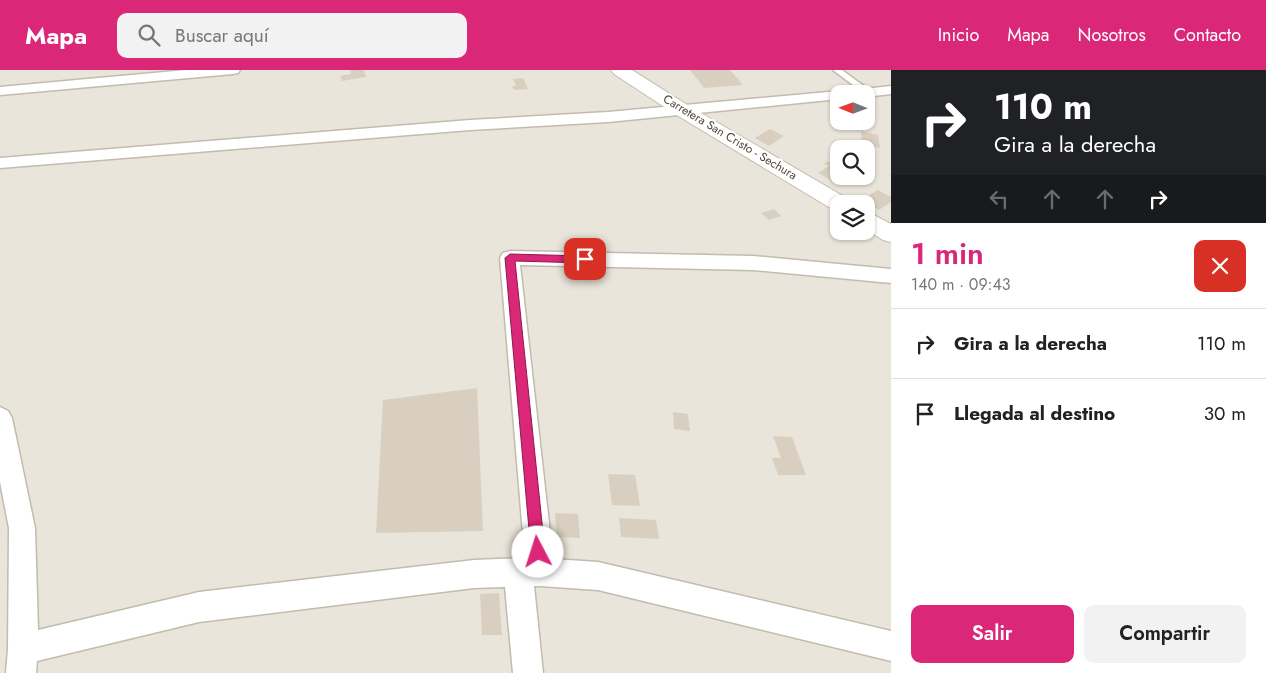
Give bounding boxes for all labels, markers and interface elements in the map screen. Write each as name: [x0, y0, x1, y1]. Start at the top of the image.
search box: [117, 13, 467, 58]
text: Mapa: [25, 18, 87, 53]
icon: search: [135, 21, 163, 49]
text: Buscar aquí: [175, 22, 269, 49]
text: Inicio: [938, 22, 979, 48]
text: Mapa: [1007, 22, 1049, 48]
text: Nosotros: [1077, 22, 1146, 48]
text: Contacto: [1174, 22, 1241, 48]
text: 110 m: [994, 82, 1092, 132]
north arrow: [830, 85, 875, 130]
map controls: [830, 85, 875, 240]
street label: Carretera San Cristo - Sechura: [660, 90, 801, 184]
icon: right: [911, 90, 976, 155]
text: Gira a la derecha: [994, 128, 1156, 160]
button: search: [830, 140, 875, 185]
icon: left: [985, 185, 1013, 213]
icon: ahead: [1038, 185, 1066, 213]
icon: ahead: [1091, 185, 1119, 213]
icon: right: [1144, 185, 1172, 213]
button: layers: [830, 195, 875, 240]
text: 1 min: [911, 232, 984, 275]
pin: [564, 238, 606, 280]
button: close: [1194, 240, 1246, 292]
icon: arrive: [571, 245, 599, 273]
text: 140 m · 09:43: [911, 273, 1011, 296]
icon: right: [911, 330, 939, 358]
text: Gira a la derecha: [954, 330, 1107, 357]
text: 110 m: [1197, 330, 1246, 357]
icon: arrive: [911, 400, 939, 428]
text: Llegada al destino: [954, 400, 1115, 427]
text: 30 m: [1204, 400, 1246, 427]
position arrow: [511, 525, 563, 577]
button: Salir: [911, 605, 1074, 663]
button: Compartir: [1084, 605, 1246, 663]

